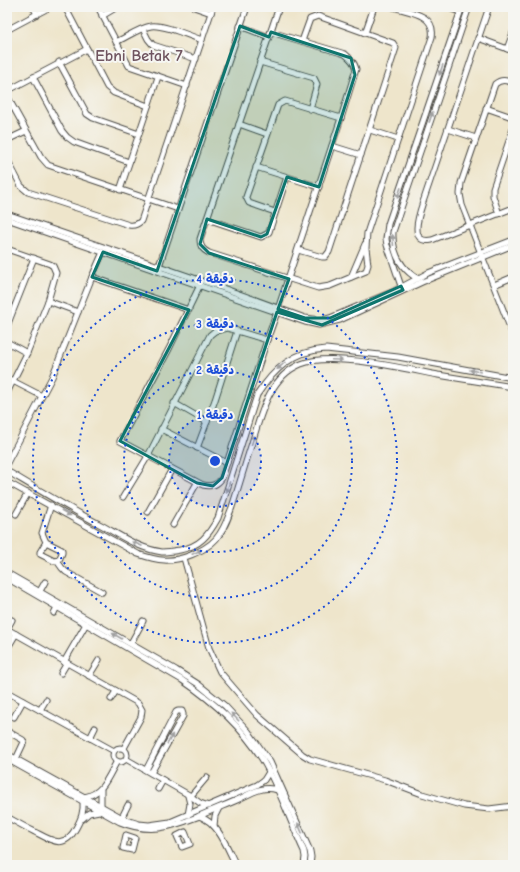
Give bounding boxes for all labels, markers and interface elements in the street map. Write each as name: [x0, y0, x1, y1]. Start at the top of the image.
district label: Ebni Betak 7: [95, 47, 184, 65]
one-way arrow: [437, 65, 443, 77]
one-way arrow: [429, 110, 435, 122]
one-way arrow: [395, 188, 401, 200]
one-way arrow: [390, 234, 397, 246]
text: 4 دقيقة: [196, 272, 234, 286]
text: 3 دقيقة: [196, 317, 234, 331]
one-way arrow: [331, 357, 343, 364]
one-way arrow: [276, 362, 286, 371]
text: 2 دقيقة: [196, 363, 234, 377]
one-way arrow: [469, 368, 481, 374]
text: 1 دقيقة: [197, 408, 234, 422]
one-way arrow: [250, 433, 256, 445]
centre of rings: [208, 454, 222, 468]
one-way arrow: [225, 481, 231, 493]
one-way arrow: [60, 510, 72, 517]
one-way arrow: [131, 541, 142, 547]
one-way arrow: [191, 549, 203, 555]
one-way arrow: [111, 632, 123, 639]
one-way arrow: [231, 712, 240, 722]
one-way arrow: [167, 733, 173, 745]
one-way arrow: [297, 823, 303, 834]

